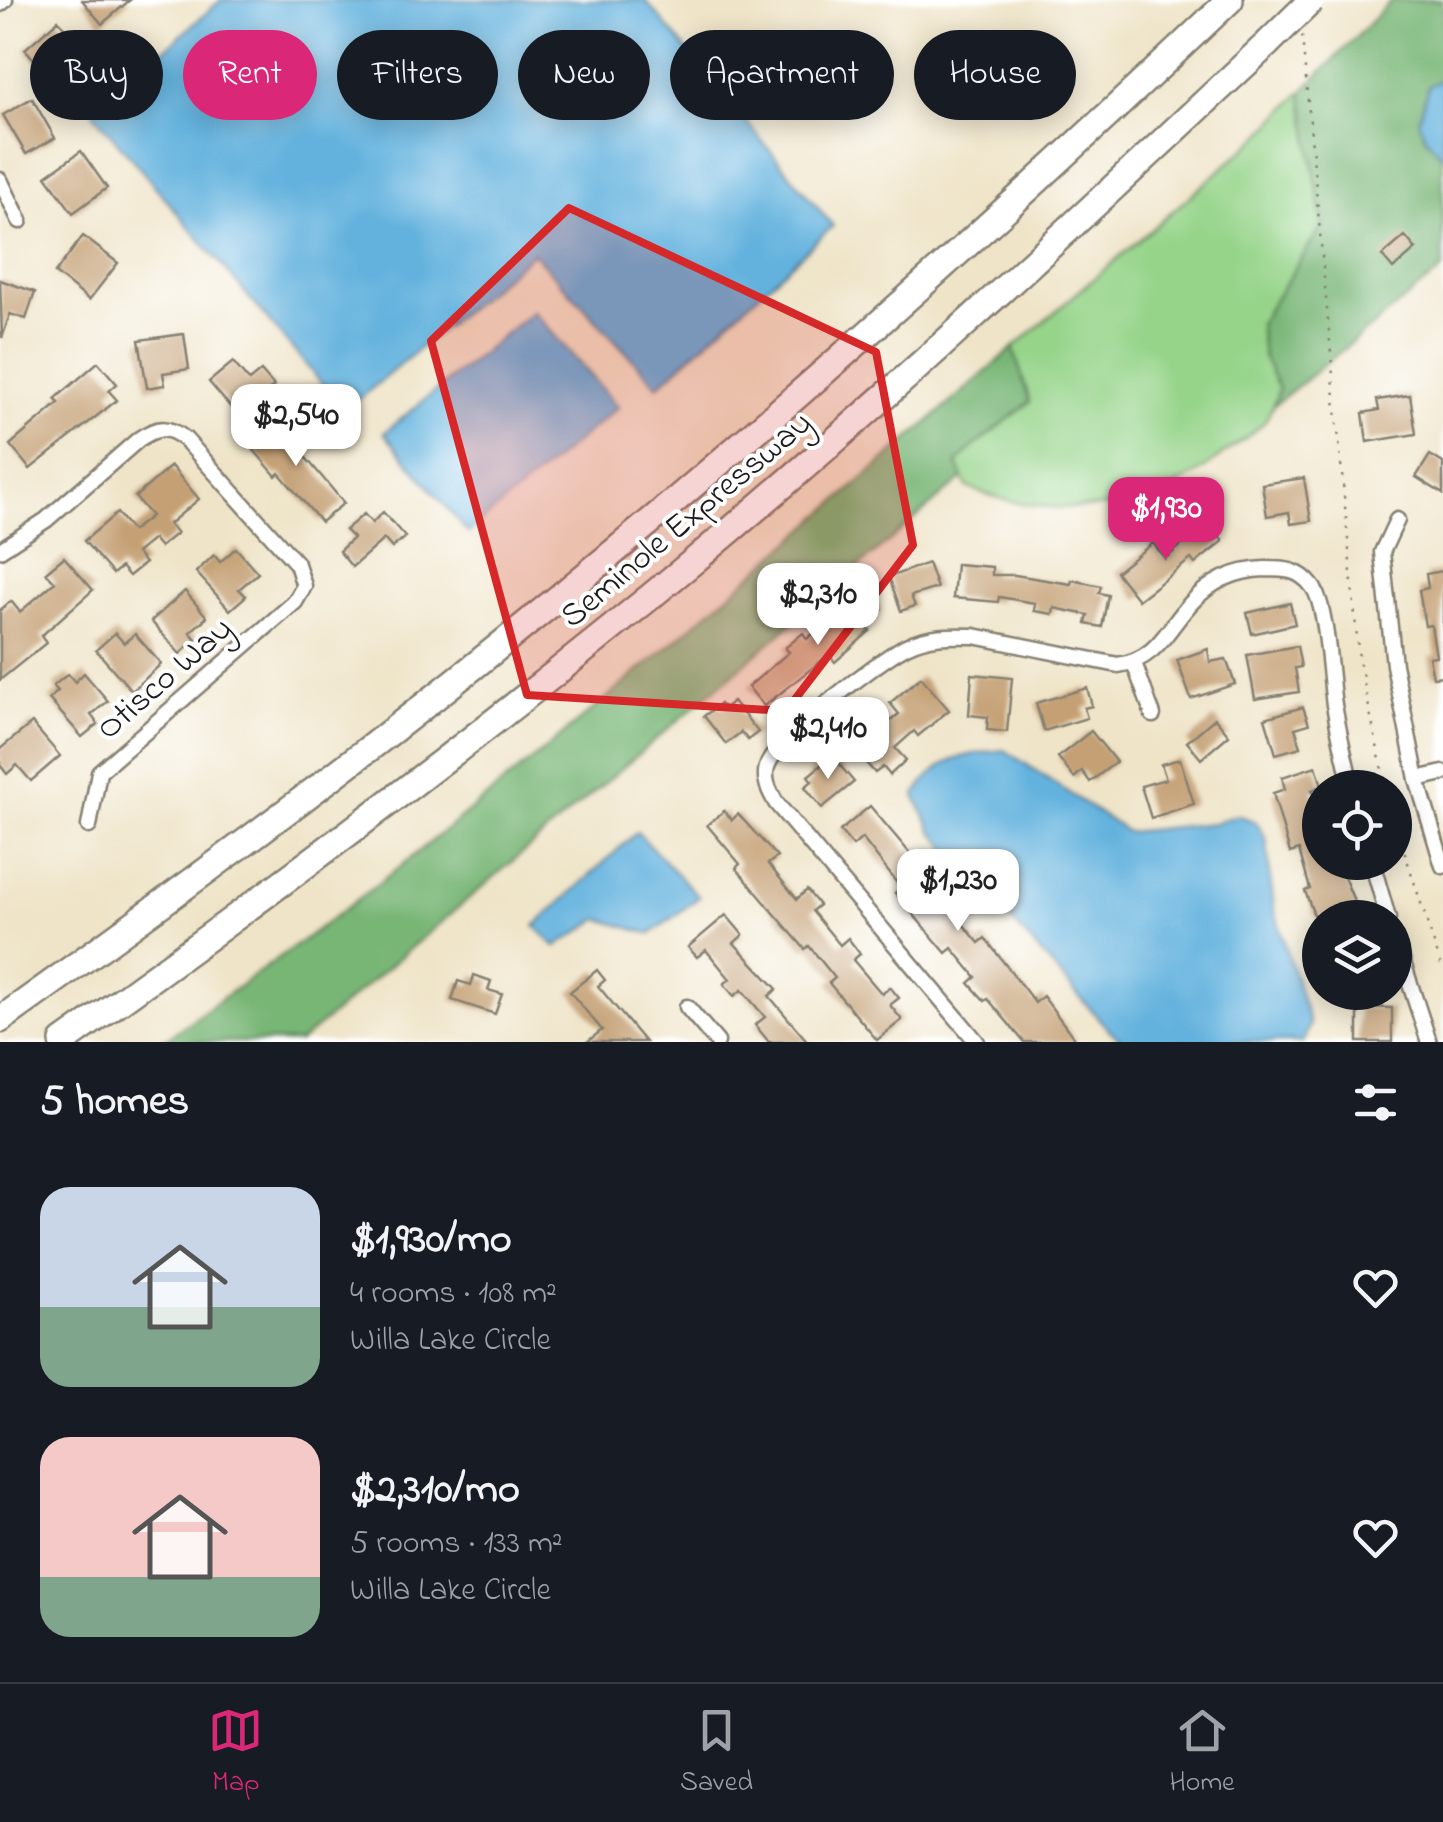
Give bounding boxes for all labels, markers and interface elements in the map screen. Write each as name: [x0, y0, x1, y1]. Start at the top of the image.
chip: Buy: [30, 30, 163, 120]
chip: Rent: [183, 30, 317, 120]
chip: Filters: [337, 30, 498, 120]
chip: New: [518, 30, 650, 120]
chip: Apartment: [670, 30, 894, 120]
chip: House: [914, 30, 1076, 120]
pin: $2,540: [215, 384, 377, 469]
text: $2,540: [253, 393, 339, 440]
street label: Seminole Expressway: [550, 400, 825, 642]
pin: $1,930: [1085, 477, 1247, 562]
text: $1,930: [1130, 486, 1202, 533]
pin: $2,310: [737, 563, 899, 648]
text: $2,310: [779, 572, 857, 619]
street label: Otisco Way: [86, 606, 245, 754]
pin: $2,410: [747, 697, 909, 782]
text: $2,410: [789, 706, 867, 753]
map controls: [1302, 770, 1412, 1010]
button: locate: [1302, 770, 1412, 880]
pin: $1,230: [877, 849, 1039, 934]
text: $1,230: [919, 858, 997, 905]
button: layers: [1302, 900, 1412, 1010]
text: 5 homes: [40, 1072, 189, 1133]
icon: filters: [1348, 1075, 1403, 1130]
text: $1,930/mo: [350, 1210, 512, 1271]
icon: home: [120, 1227, 240, 1347]
icon: heart: [1348, 1260, 1403, 1315]
text: 4 rooms · 108 m²: [350, 1271, 557, 1318]
text: Willa Lake Circle: [350, 1318, 551, 1365]
text: $2,310/mo: [350, 1460, 520, 1521]
icon: home: [120, 1477, 240, 1597]
icon: heart: [1348, 1510, 1403, 1565]
text: 5 rooms · 133 m²: [350, 1521, 562, 1568]
text: Willa Lake Circle: [350, 1568, 551, 1615]
tab: Map: [208, 1703, 263, 1804]
tab: Saved: [680, 1703, 753, 1804]
tab: Home: [1170, 1703, 1235, 1804]

